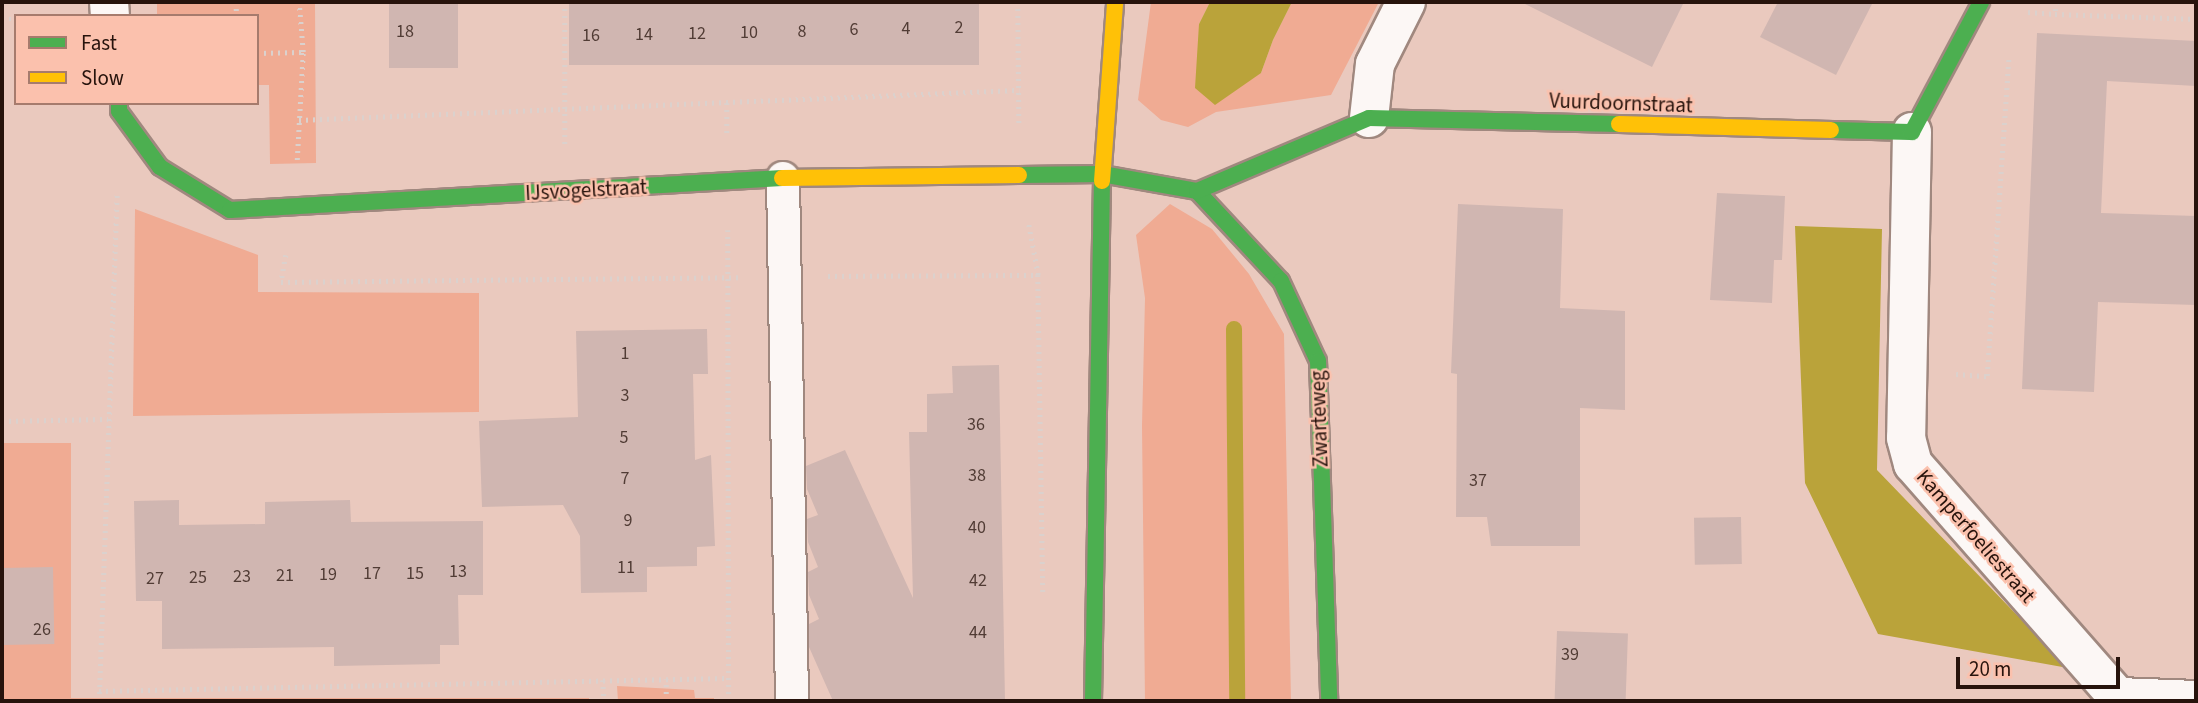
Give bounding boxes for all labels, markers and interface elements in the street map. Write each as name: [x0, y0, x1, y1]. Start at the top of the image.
legend: [14, 14, 259, 105]
house number: 2: [955, 17, 963, 39]
house number: 4: [902, 18, 910, 40]
house number: 6: [850, 19, 858, 41]
house number: 18: [396, 21, 414, 43]
house number: 8: [798, 21, 806, 43]
house number: 10: [740, 22, 758, 44]
house number: 12: [688, 23, 706, 45]
house number: 14: [635, 24, 653, 46]
house number: 16: [582, 25, 600, 47]
text: Fast: [81, 28, 117, 58]
text: Slow: [81, 63, 124, 93]
street label: Vuurdoornstraat: [1549, 88, 1693, 118]
street label: IJsvogelstraat: [525, 174, 647, 206]
house number: 1: [621, 343, 629, 365]
street label: Zwarteweg: [1305, 370, 1333, 468]
house number: 3: [621, 385, 629, 407]
house number: 36: [967, 414, 985, 436]
house number: 5: [620, 427, 628, 449]
street label: Kamperfoeliestraat: [1911, 464, 2041, 608]
house number: 38: [968, 465, 986, 487]
house number: 7: [621, 468, 629, 490]
house number: 37: [1469, 470, 1487, 492]
house number: 9: [624, 510, 632, 532]
house number: 40: [968, 517, 986, 539]
house number: 11: [617, 557, 635, 579]
house number: 13: [449, 561, 467, 583]
house number: 17: [363, 563, 381, 585]
house number: 15: [406, 563, 424, 585]
house number: 19: [319, 564, 337, 586]
house number: 21: [276, 565, 294, 587]
house number: 23: [233, 566, 251, 588]
house number: 25: [189, 567, 207, 589]
house number: 27: [146, 568, 164, 590]
house number: 42: [969, 570, 987, 592]
house number: 26: [33, 619, 51, 641]
house number: 44: [969, 622, 987, 644]
house number: 39: [1561, 644, 1579, 666]
scale bar: [1960, 644, 2124, 688]
text: 20 m: [1969, 654, 2011, 684]

